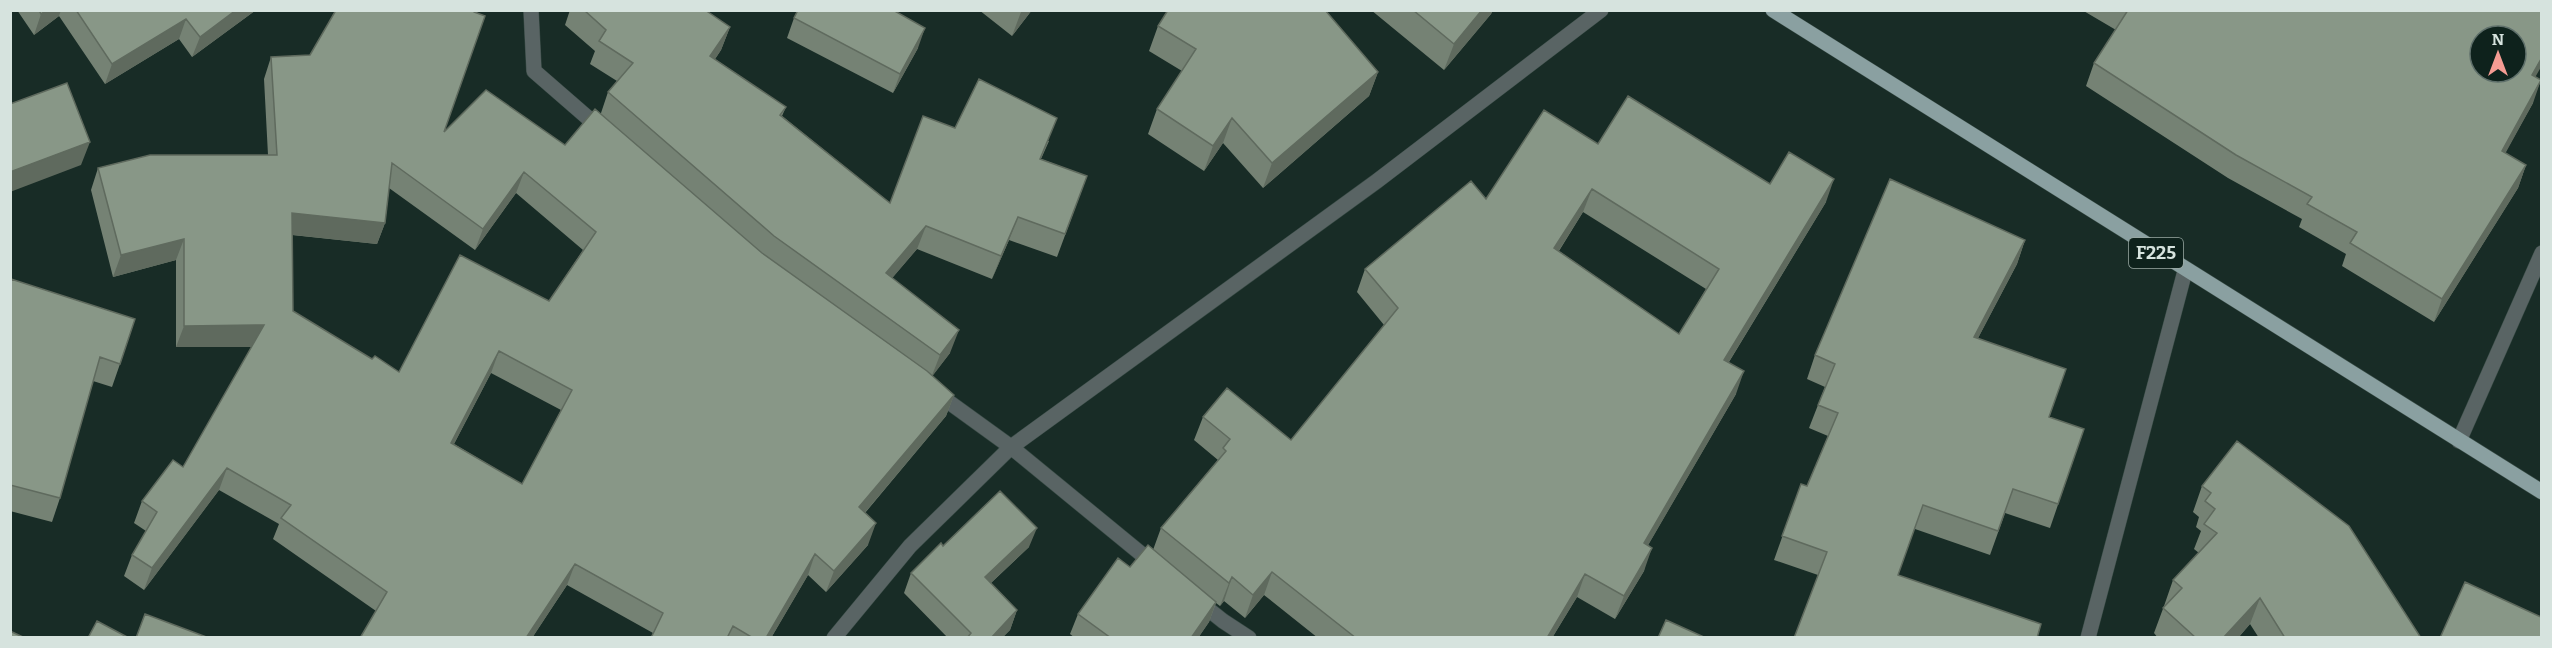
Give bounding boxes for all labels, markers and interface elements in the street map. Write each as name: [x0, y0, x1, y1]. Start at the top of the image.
north arrow: [2468, 24, 2528, 84]
text: N: [2492, 30, 2504, 49]
road number: F225: [2129, 238, 2183, 268]

